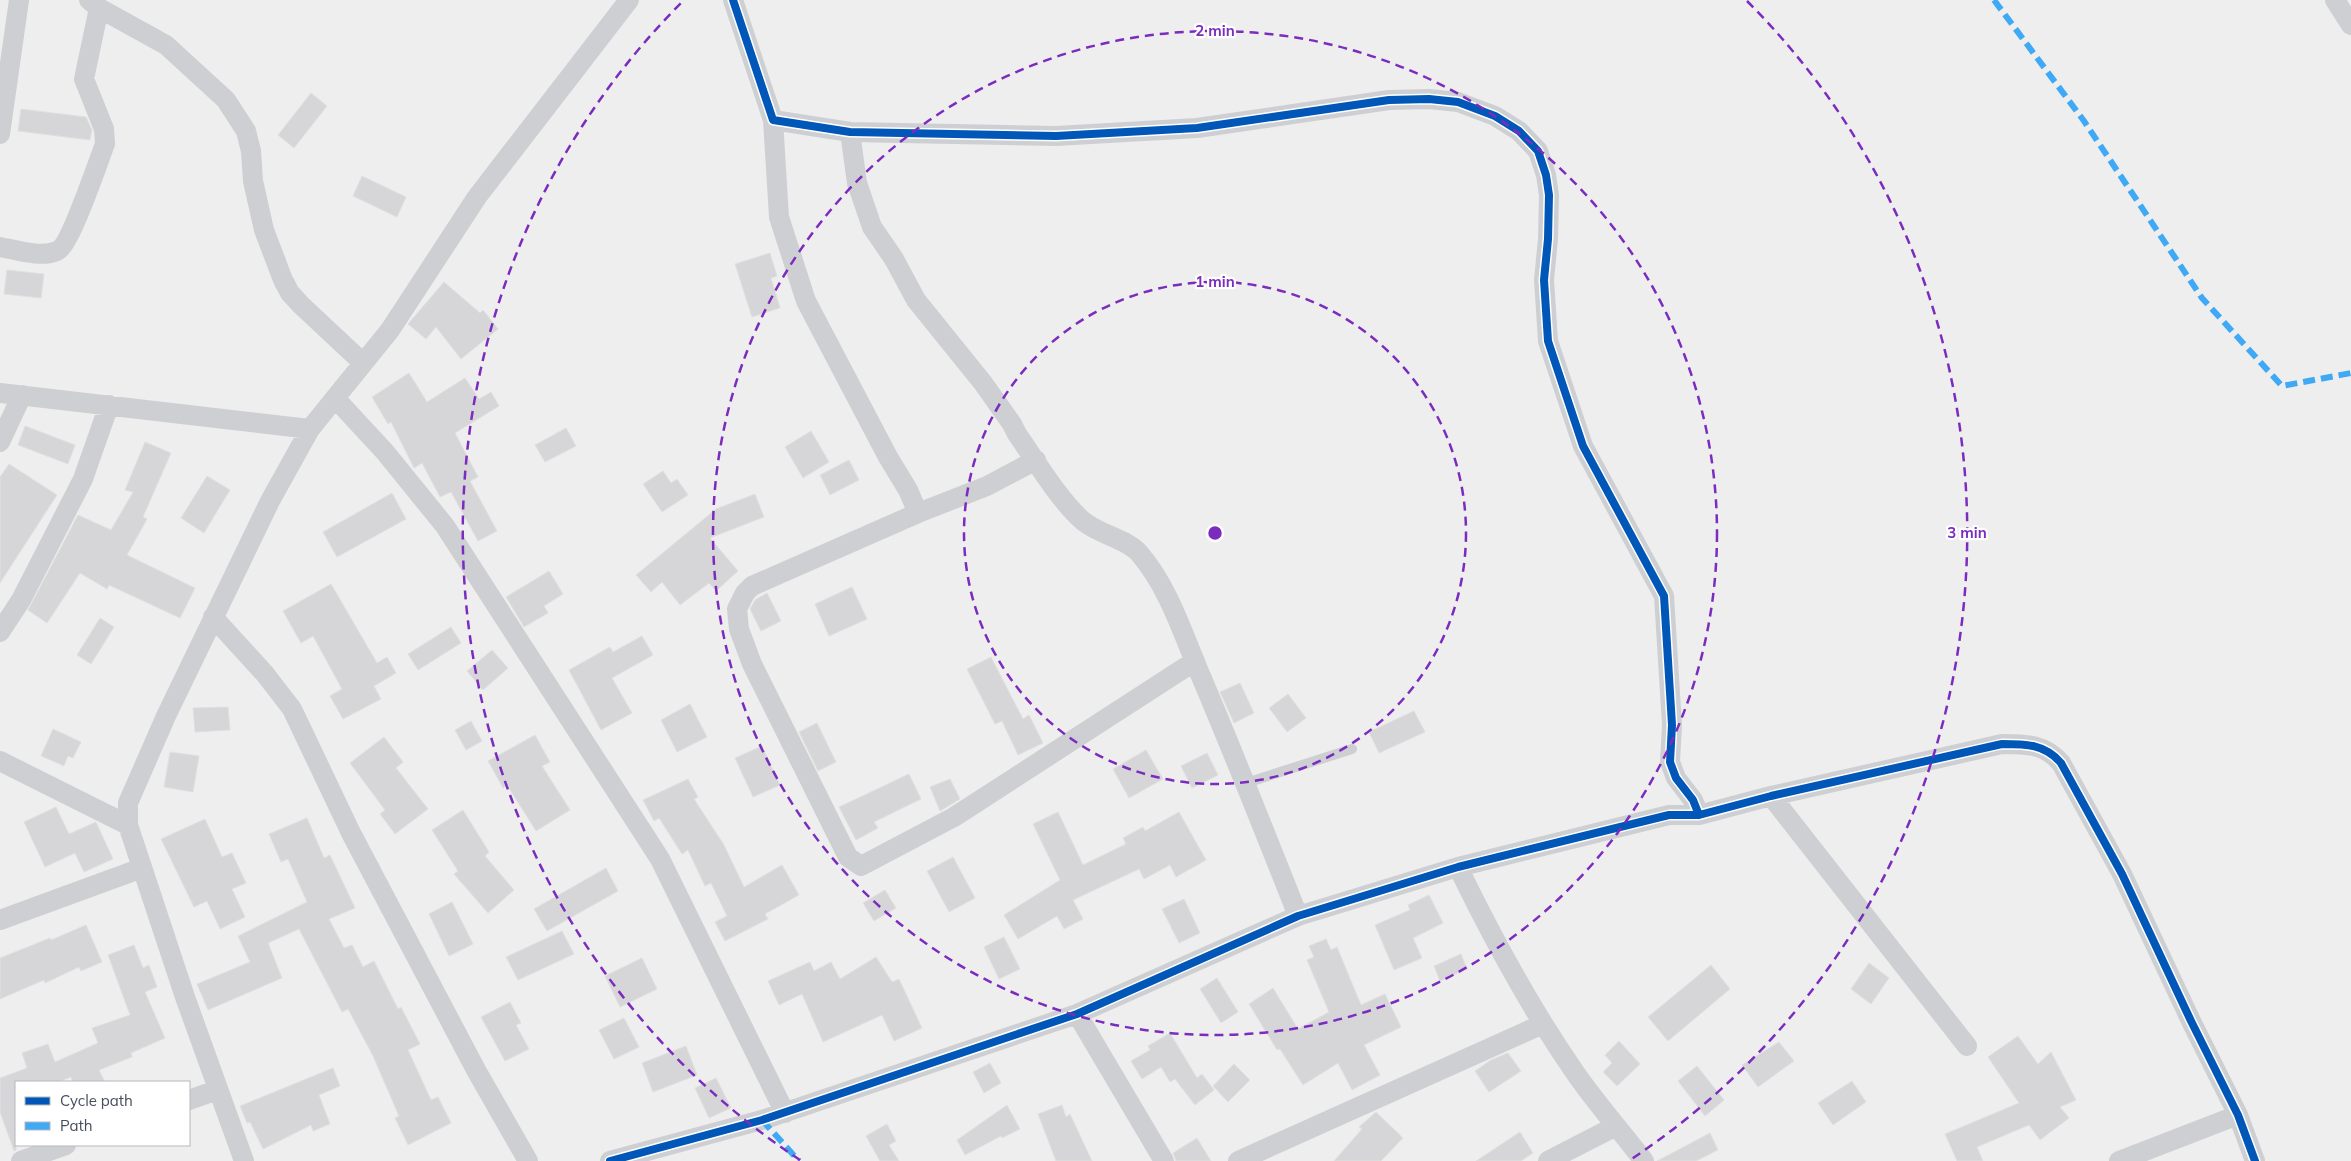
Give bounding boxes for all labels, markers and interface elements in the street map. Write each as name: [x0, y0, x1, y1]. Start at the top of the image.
text: 2 min: [1195, 21, 1235, 40]
text: 1 min: [1195, 272, 1235, 291]
text: 3 min: [1947, 523, 1987, 542]
centre of rings: [1206, 524, 1224, 542]
legend: [15, 1081, 190, 1146]
text: Cycle path: [60, 1091, 133, 1110]
text: Path: [60, 1116, 92, 1135]

